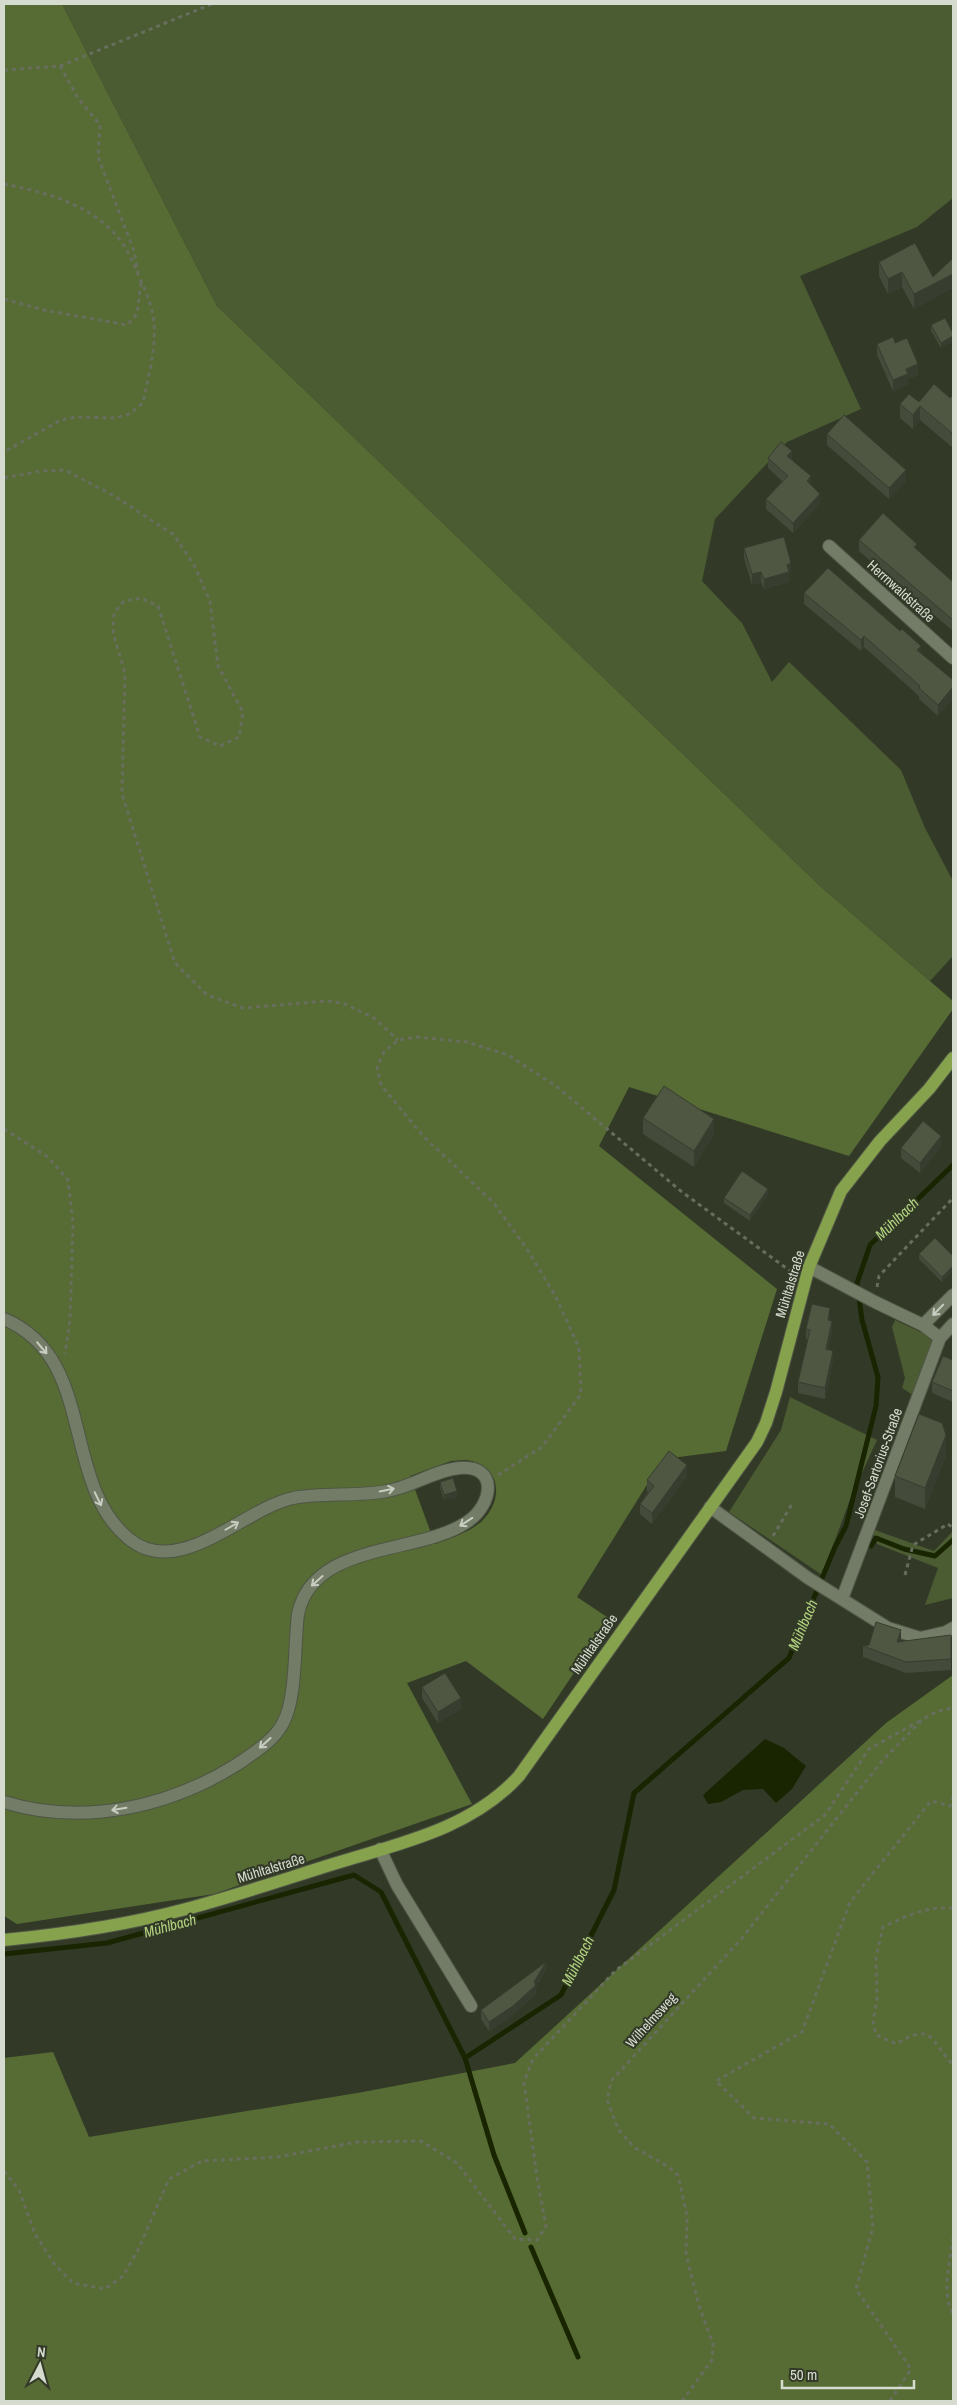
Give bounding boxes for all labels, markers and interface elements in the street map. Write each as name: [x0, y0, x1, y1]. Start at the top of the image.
street label: Herrnwaldstraße: [863, 556, 939, 626]
water label: Mühlbach: [870, 1192, 923, 1245]
street label: Mühltalstraße: [771, 1248, 809, 1320]
one-way arrow: [932, 1304, 944, 1316]
one-way arrow: [37, 1341, 48, 1354]
street label: Josef-Sartorius-Straße: [850, 1405, 906, 1521]
one-way arrow: [379, 1485, 395, 1495]
one-way arrow: [94, 1491, 103, 1506]
one-way arrow: [459, 1517, 473, 1527]
one-way arrow: [224, 1521, 239, 1531]
one-way arrow: [310, 1575, 323, 1587]
water label: Mühlbach: [782, 1596, 823, 1653]
street label: Mühltalstraße: [567, 1610, 621, 1678]
one-way arrow: [258, 1737, 271, 1749]
one-way arrow: [111, 1805, 127, 1815]
street label: Mühltalstraße: [235, 1849, 307, 1887]
water label: Mühlbach: [141, 1908, 198, 1943]
water label: Mühlbach: [556, 1932, 599, 1989]
street label: Wilhelmsweg: [621, 1988, 681, 2051]
north arrow: [15, 2340, 65, 2390]
text: N: [36, 2343, 46, 2361]
scale bar: [782, 2358, 914, 2390]
text: 50 m: [790, 2364, 817, 2385]

